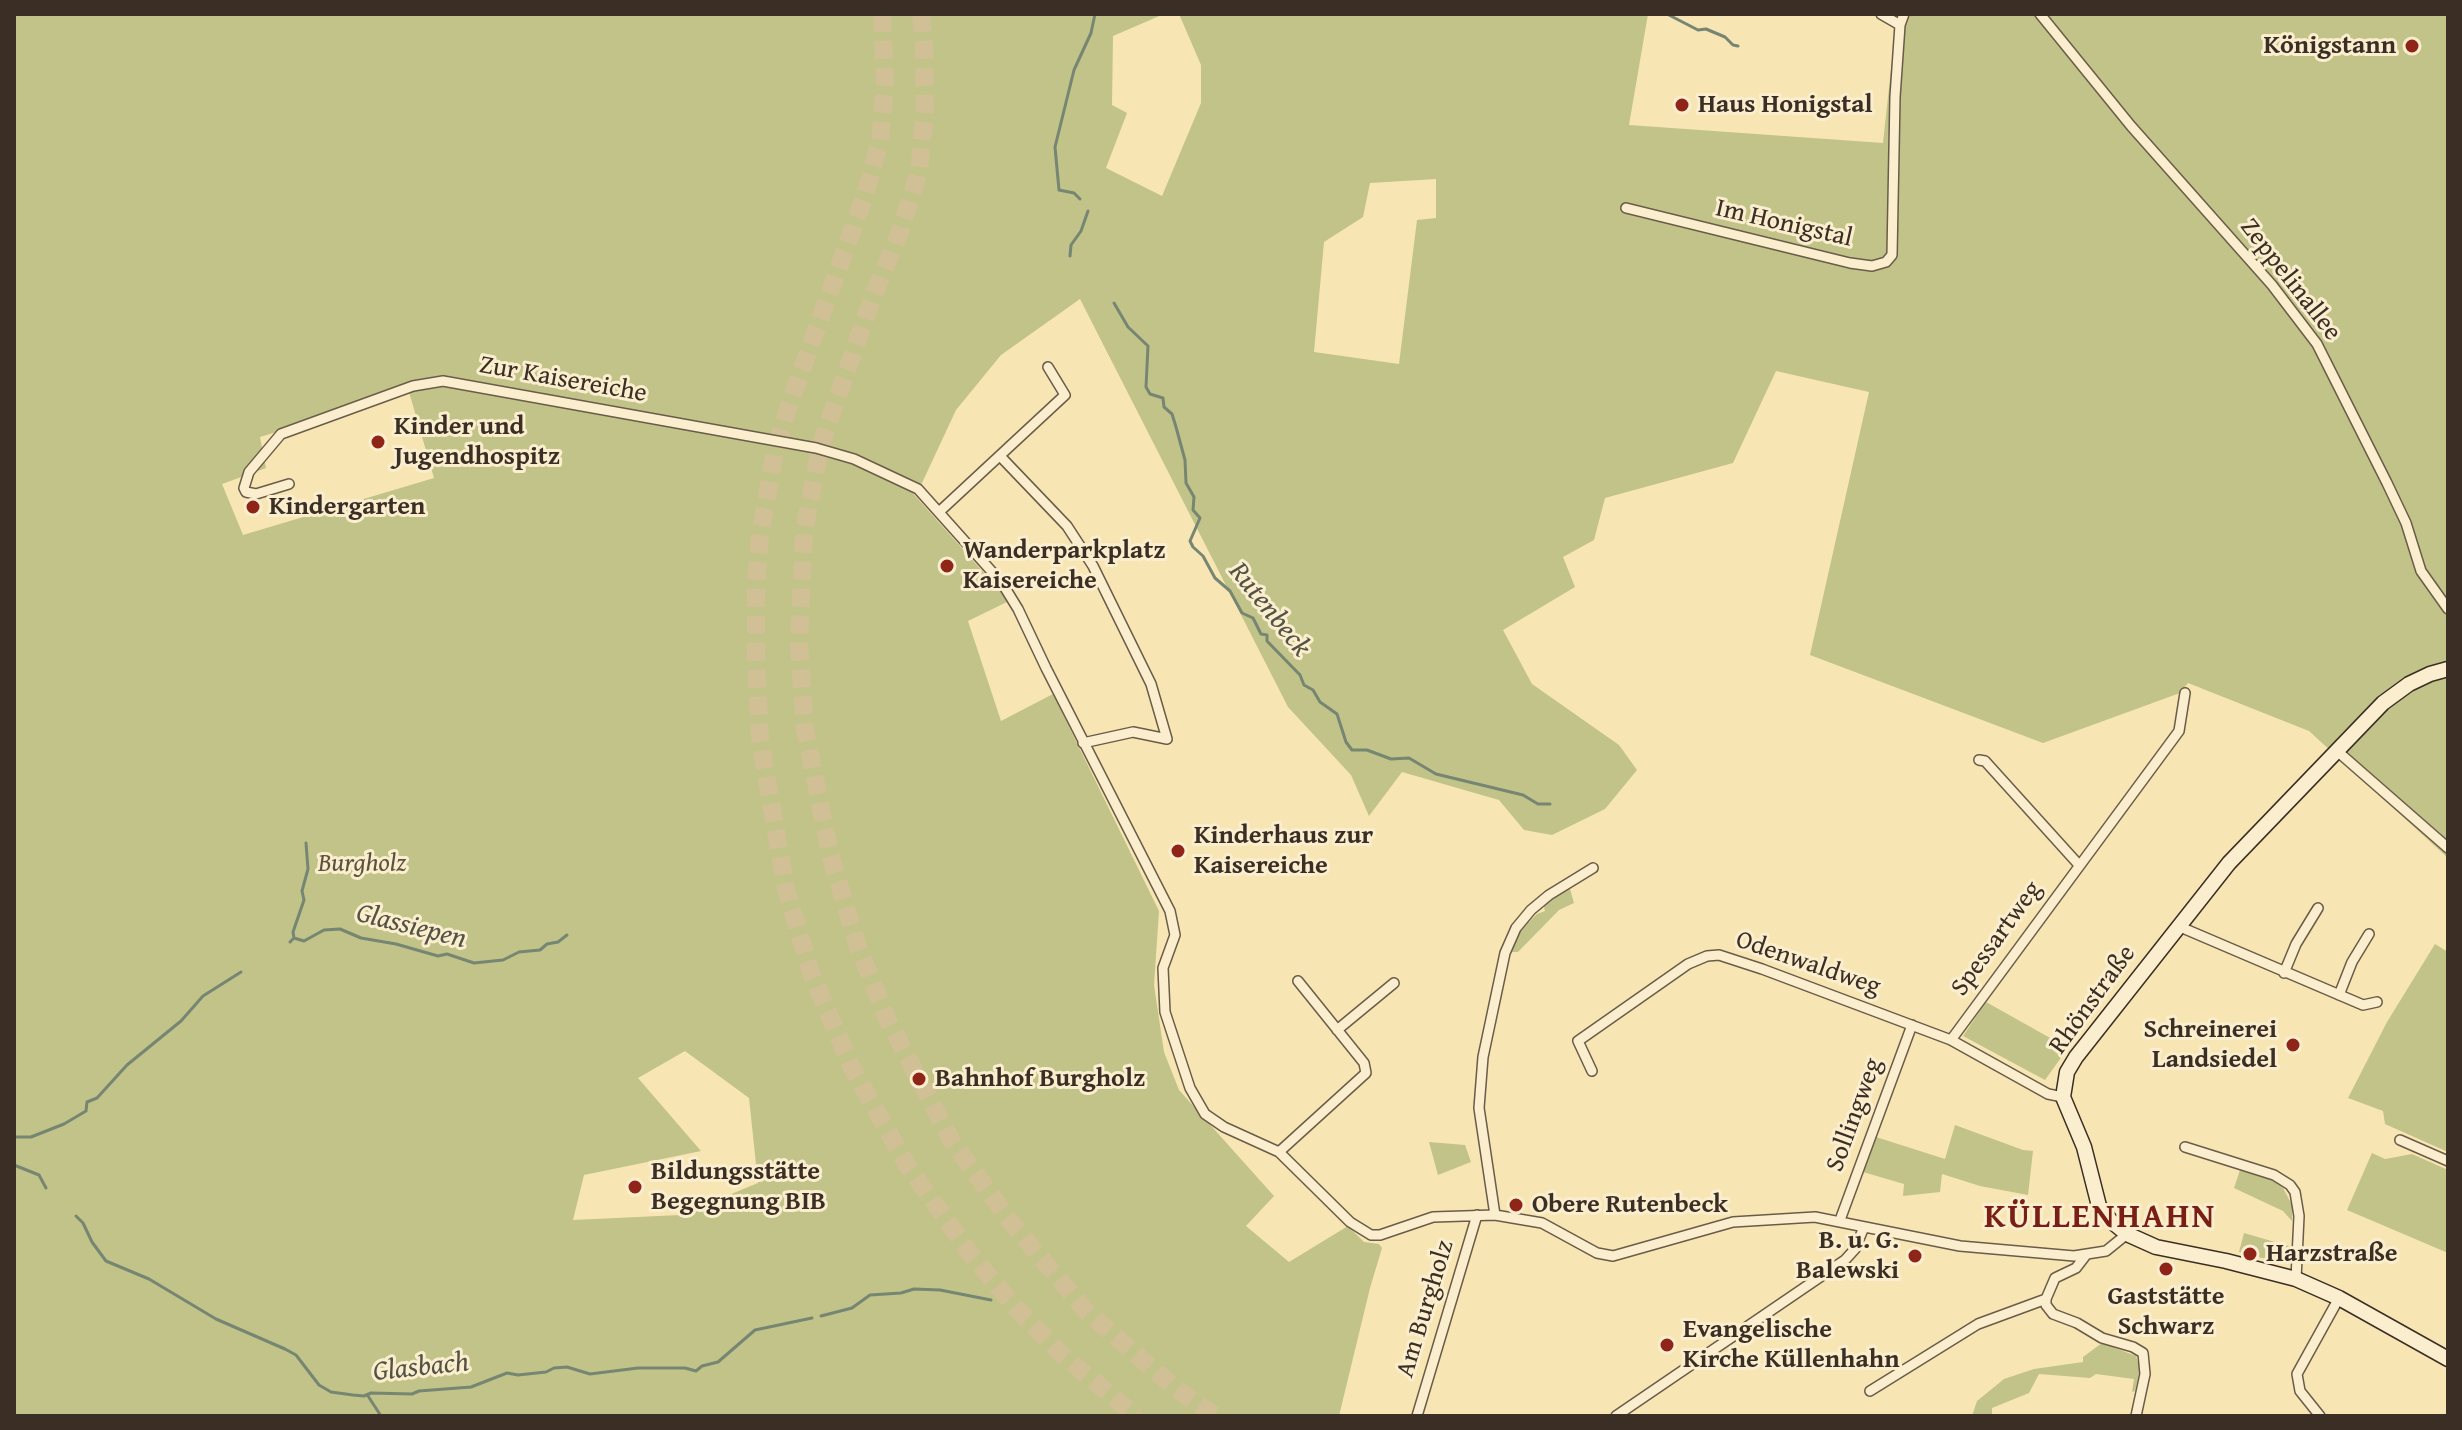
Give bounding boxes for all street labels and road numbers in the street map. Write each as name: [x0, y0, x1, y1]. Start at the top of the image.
street label: Im Honigstal: [1713, 193, 1855, 255]
street label: Zeppelinallee: [2233, 213, 2347, 347]
street label: Zur Kaisereiche: [477, 350, 649, 410]
street label: Spessartweg: [1945, 875, 2049, 1003]
street label: Odenwaldweg: [1731, 925, 1885, 1003]
street label: Rhönstraße: [2043, 939, 2143, 1061]
street label: Sollingweg: [1820, 1054, 1890, 1176]
street label: Am Burgholz: [1390, 1237, 1462, 1381]

